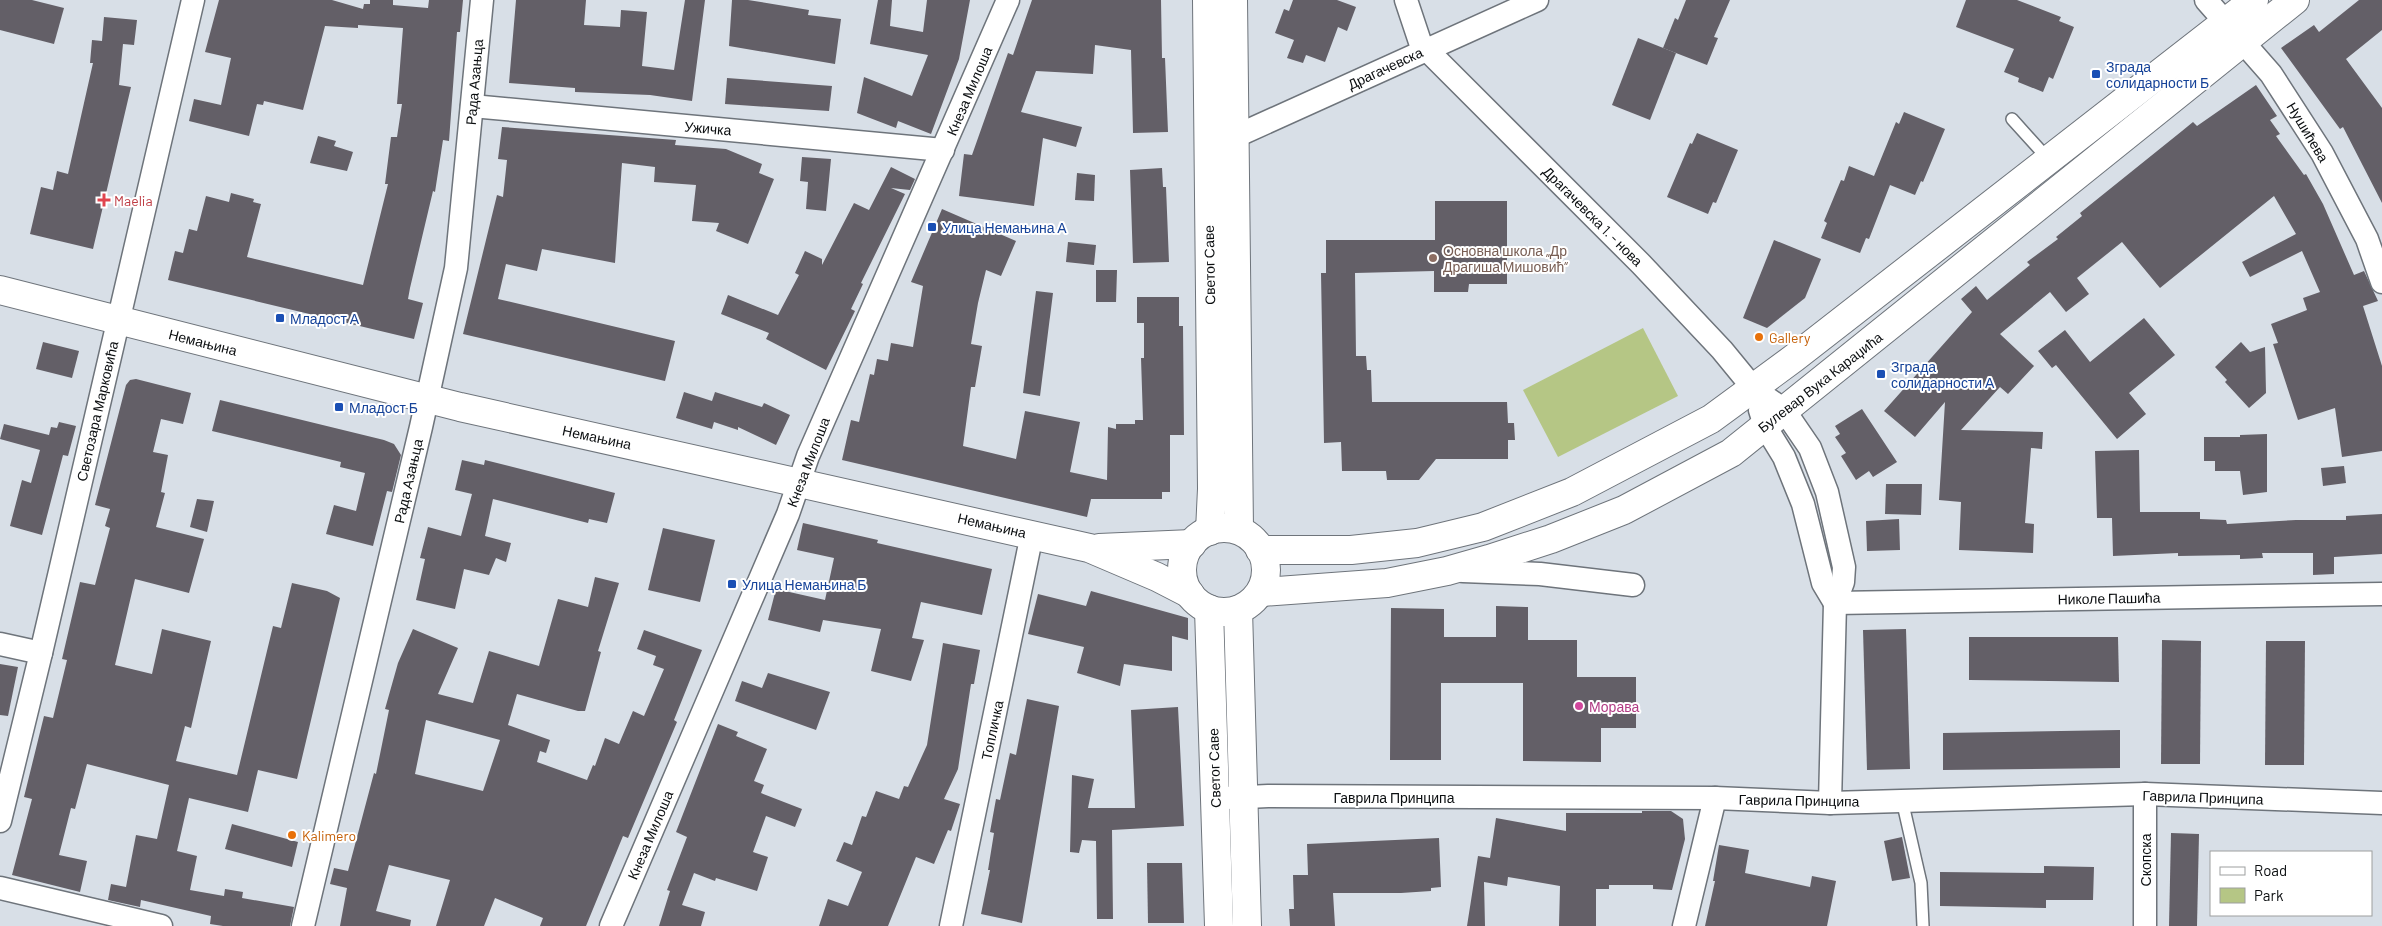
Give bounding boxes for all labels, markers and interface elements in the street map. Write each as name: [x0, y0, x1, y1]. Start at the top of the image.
street label: Рада Азањца: [462, 38, 486, 126]
street label: Драгачевска: [1345, 43, 1425, 93]
street label: Кнеза Милоша: [943, 44, 995, 138]
place label: Зграда солидарности Б: [2106, 58, 2209, 91]
marker: Зграда солидарности Б: [2090, 68, 2102, 80]
street label: Нушићева: [2284, 99, 2333, 165]
street label: Ужичка: [684, 117, 732, 139]
street label: Драгачевска 1. - нова: [1540, 163, 1647, 270]
place label: Maelia: [114, 192, 153, 209]
marker: Maelia: [98, 194, 110, 206]
place label: Улица Немањина А: [942, 219, 1067, 236]
marker: Улица Немањина А: [926, 221, 938, 233]
street label: Светог Саве: [1200, 225, 1218, 305]
place label: Основна школа „Др Драгиша Мишовић”: [1443, 242, 1568, 275]
marker: Основна школа „Др Драгиша Мишовић”: [1427, 252, 1439, 264]
place label: Младост А: [290, 310, 360, 327]
marker: Младост А: [274, 312, 286, 324]
street label: Немањина: [167, 325, 239, 359]
street label: Булевар Вука Караџића: [1754, 328, 1886, 436]
place label: Gallery: [1769, 329, 1811, 346]
marker: Gallery: [1753, 331, 1765, 343]
street label: Светозара Марковића: [73, 339, 121, 483]
place label: Зграда солидарности А: [1891, 358, 1995, 391]
marker: Зграда солидарности А: [1875, 368, 1887, 380]
place label: Младост Б: [349, 399, 418, 416]
marker: Младост Б: [333, 401, 345, 413]
street label: Кнеза Милоша: [783, 414, 833, 509]
street label: Немањина: [561, 421, 633, 453]
street label: Рада Азањца: [390, 437, 426, 525]
street label: Немањина: [956, 509, 1028, 541]
place label: Улица Немањина Б: [742, 576, 867, 593]
marker: Улица Немањина Б: [726, 578, 738, 590]
street label: Николе Пашића: [2057, 589, 2161, 607]
place label: Морава: [1589, 698, 1639, 715]
street label: Топличка: [977, 699, 1007, 761]
marker: Морава: [1573, 700, 1585, 712]
street label: Светог Саве: [1204, 728, 1224, 808]
street label: Гаврила Принципа: [2142, 786, 2264, 808]
street label: Кнеза Милоша: [624, 788, 676, 882]
street label: Гаврила Принципа: [1334, 789, 1455, 806]
street label: Гаврила Принципа: [1738, 790, 1860, 810]
place label: Kalimero: [302, 827, 356, 844]
marker: Kalimero: [286, 829, 298, 841]
street label: Скопска: [2137, 833, 2154, 886]
legend: [2210, 851, 2372, 916]
text: Road: [2254, 861, 2287, 879]
text: Park: [2254, 886, 2284, 904]

